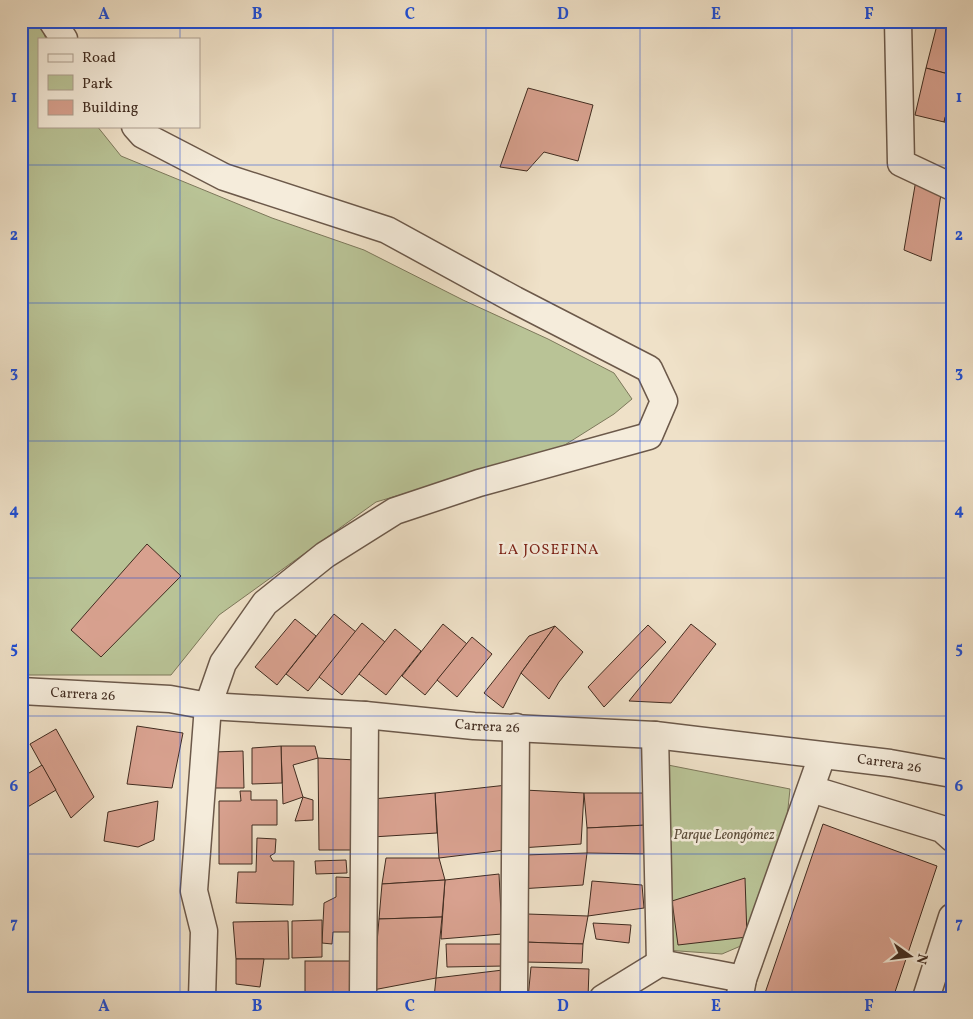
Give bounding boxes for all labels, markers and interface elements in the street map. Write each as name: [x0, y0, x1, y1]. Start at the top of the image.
text: A: [98, 4, 110, 26]
text: B: [252, 4, 263, 26]
text: C: [405, 4, 415, 26]
text: D: [557, 4, 569, 26]
text: E: [711, 4, 721, 26]
text: F: [864, 4, 874, 26]
legend: [38, 38, 200, 128]
text: Road: [82, 48, 116, 69]
text: Park: [82, 74, 113, 95]
text: 1: [11, 87, 17, 109]
text: 1: [956, 87, 962, 109]
text: Building: [82, 98, 139, 119]
text: 2: [10, 225, 18, 247]
text: 2: [955, 225, 963, 247]
text: 3: [10, 362, 18, 384]
text: 3: [955, 362, 963, 384]
text: 4: [9, 500, 19, 522]
text: 4: [954, 500, 964, 522]
district label: LA JOSEFINA: [498, 540, 600, 561]
text: 5: [10, 638, 18, 660]
text: 5: [955, 638, 963, 660]
street label: Carrera 26: [50, 683, 116, 706]
street label: Carrera 26: [454, 715, 520, 738]
street label: Carrera 26: [856, 750, 923, 778]
text: 6: [10, 776, 19, 798]
text: 6: [955, 776, 964, 798]
park label: Parque Leongómez: [674, 826, 775, 845]
text: 7: [10, 913, 18, 935]
text: 7: [955, 913, 963, 935]
north arrow: [886, 932, 936, 982]
text: N: [911, 952, 932, 966]
text: A: [98, 996, 110, 1018]
text: B: [252, 996, 263, 1018]
text: C: [405, 996, 415, 1018]
text: D: [557, 996, 569, 1018]
text: E: [711, 996, 721, 1018]
text: F: [864, 996, 874, 1018]

